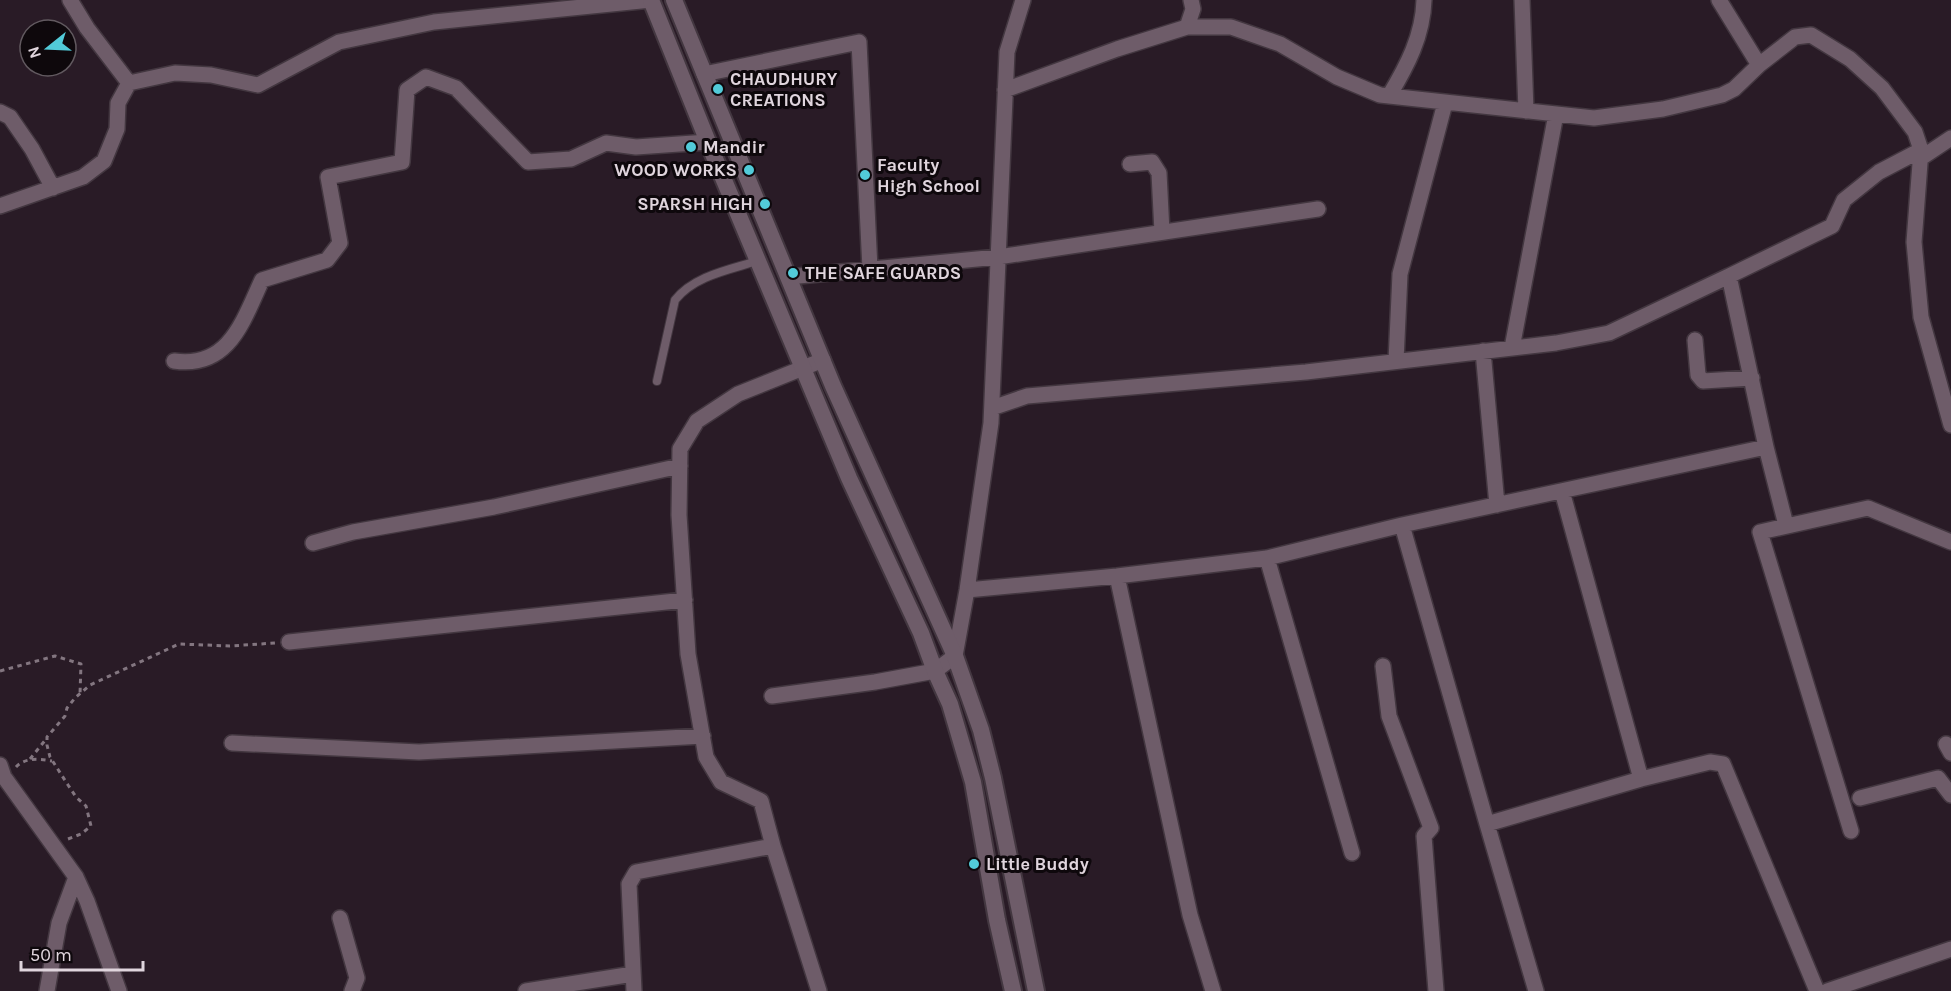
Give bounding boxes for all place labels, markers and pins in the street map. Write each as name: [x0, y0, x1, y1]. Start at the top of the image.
place label: CHAUDHURY CREATIONS: [730, 68, 838, 111]
marker: CHAUDHURY CREATIONS: [711, 82, 725, 96]
place label: Mandir: [703, 136, 765, 158]
marker: Mandir: [684, 140, 698, 154]
place label: Faculty High School: [877, 154, 980, 197]
place label: WOOD WORKS: [614, 159, 737, 181]
marker: WOOD WORKS: [742, 163, 756, 177]
marker: Faculty High School: [858, 168, 872, 182]
place label: SPARSH HIGH: [637, 193, 753, 215]
marker: SPARSH HIGH: [758, 197, 772, 211]
place label: THE SAFE GUARDS: [805, 262, 961, 284]
marker: THE SAFE GUARDS: [786, 266, 800, 280]
place label: Little Buddy: [986, 853, 1089, 875]
marker: Little Buddy: [967, 857, 981, 871]

